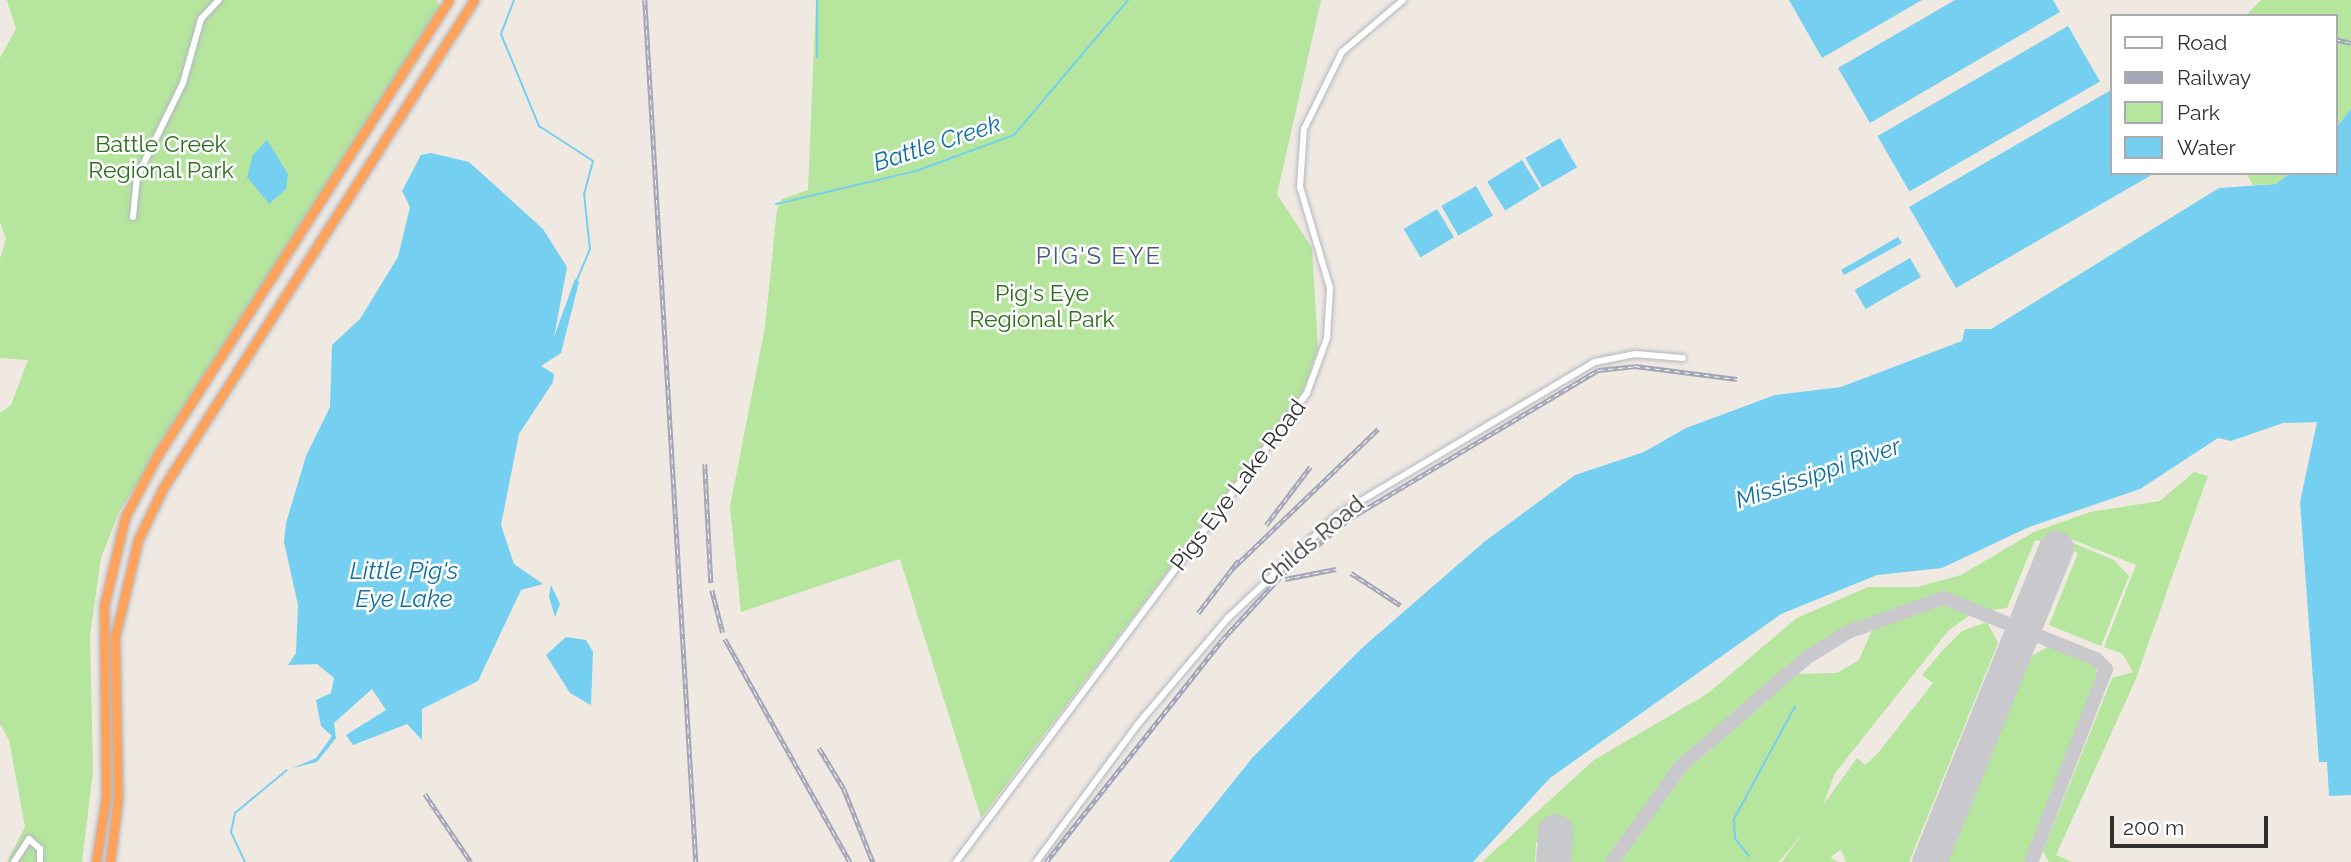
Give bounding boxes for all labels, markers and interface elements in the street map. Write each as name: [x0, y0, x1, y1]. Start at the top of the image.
legend: [2110, 14, 2337, 175]
text: Road: [2177, 30, 2227, 55]
text: Railway: [2177, 65, 2251, 90]
text: Park: [2177, 100, 2220, 125]
water label: Battle Creek: [870, 109, 1004, 177]
park label: Battle Creek Regional Park: [88, 130, 234, 184]
text: Water: [2177, 135, 2236, 160]
district label: PIG'S EYE: [1037, 242, 1161, 270]
park label: Pig's Eye Regional Park: [969, 279, 1115, 333]
street label: Pigs Eye Lake Road: [1165, 394, 1311, 576]
water label: Mississippi River: [1732, 431, 1904, 515]
street label: Childs Road: [1255, 490, 1369, 592]
water label: Little Pig's Eye Lake: [350, 557, 458, 613]
scale bar: [2113, 802, 2270, 846]
text: 200 m: [2123, 815, 2184, 840]

